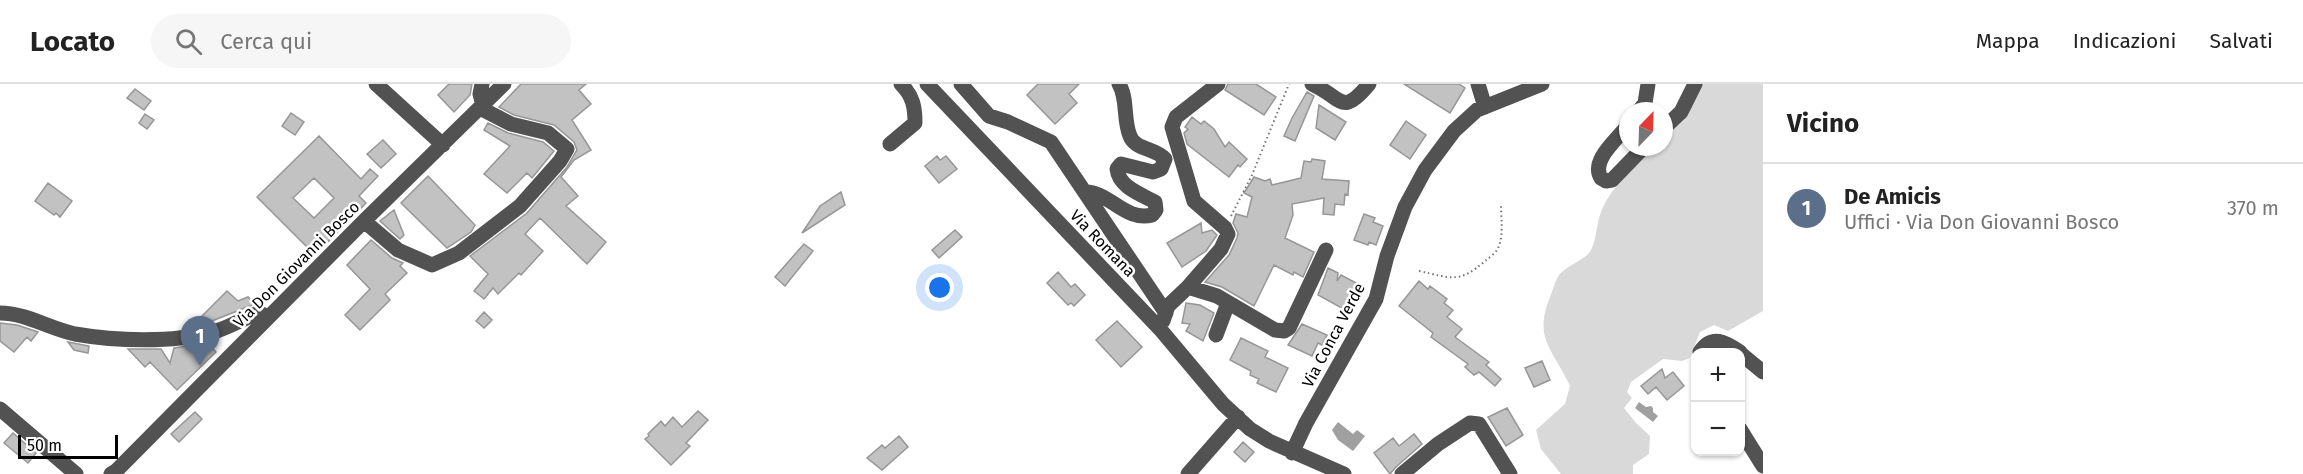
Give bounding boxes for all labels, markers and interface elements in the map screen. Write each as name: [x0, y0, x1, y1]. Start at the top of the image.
search box: [151, 14, 571, 68]
text: Locato: [30, 25, 115, 58]
icon: search: [172, 25, 205, 58]
text: Cerca qui: [220, 28, 312, 55]
text: Mappa: [1976, 28, 2040, 54]
text: Indicazioni: [2073, 28, 2176, 54]
text: Salvati: [2209, 28, 2273, 54]
north arrow: [1619, 102, 1673, 156]
text: Vicino: [1787, 108, 1859, 139]
text: De Amicis: [1844, 183, 1941, 210]
text: 1: [1802, 196, 1811, 220]
text: 370 m: [2227, 196, 2279, 220]
street label: Via Don Giovanni Bosco: [229, 197, 363, 331]
street label: Via Romana: [1066, 206, 1139, 281]
text: Uffici · Via Don Giovanni Bosco: [1844, 210, 2119, 234]
your location: [925, 273, 954, 302]
street label: Via Conca Verde: [1298, 280, 1369, 391]
pin: 1: [180, 316, 220, 366]
map controls: [1691, 348, 1745, 456]
button: +: [1691, 348, 1745, 402]
button: −: [1691, 402, 1745, 456]
scale bar: [18, 432, 118, 460]
text: 50 m: [27, 436, 62, 455]

